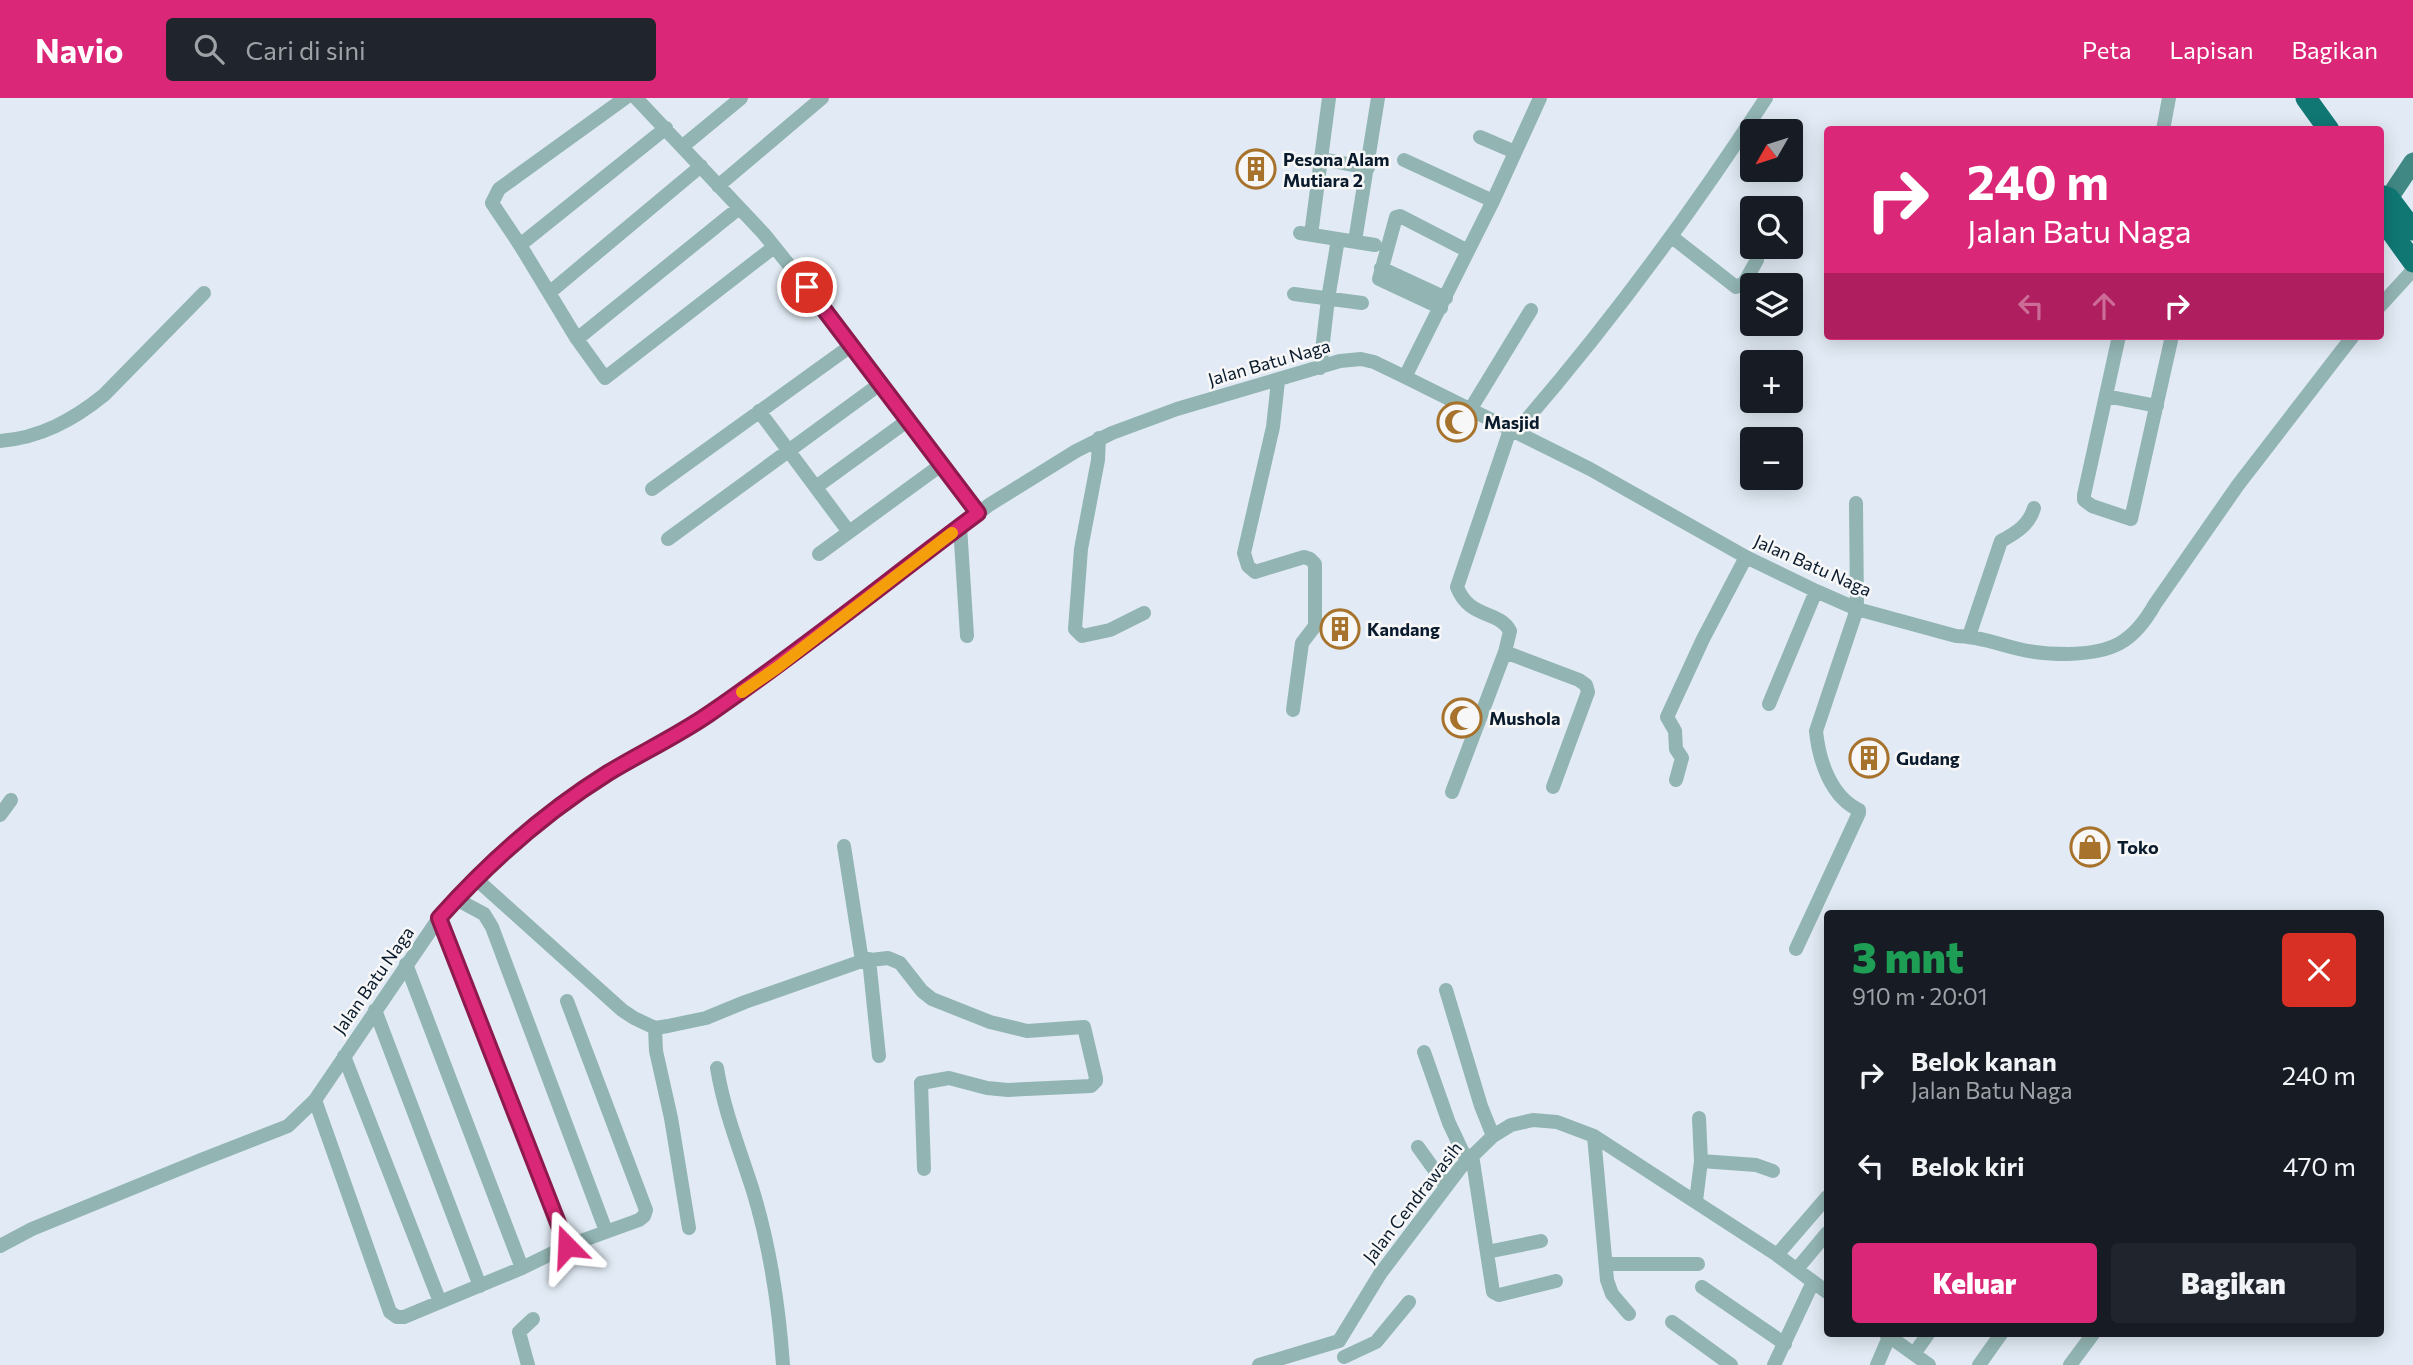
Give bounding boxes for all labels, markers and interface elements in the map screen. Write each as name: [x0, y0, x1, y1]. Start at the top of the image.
search box: [166, 18, 656, 81]
text: Navio: [35, 29, 124, 70]
icon: search: [190, 30, 228, 68]
text: Cari di sini: [246, 34, 366, 65]
text: Peta: [2082, 35, 2132, 64]
text: Lapisan: [2170, 35, 2253, 64]
text: Bagikan: [2291, 35, 2378, 64]
north arrow: [1740, 119, 1802, 182]
map controls: [1740, 119, 1803, 490]
building icon: Pesona Alam Mutiara 2: [1235, 148, 1277, 190]
place label: Pesona Alam Mutiara 2: [1283, 148, 1389, 191]
text: 240 m: [1967, 150, 2109, 210]
icon: right: [1852, 154, 1943, 245]
button: search: [1740, 196, 1803, 259]
text: Jalan Batu Naga: [1967, 210, 2192, 250]
pin: [777, 257, 837, 317]
icon: arrive: [788, 268, 826, 306]
button: layers: [1740, 273, 1803, 336]
icon: left: [2012, 287, 2050, 325]
icon: ahead: [2085, 287, 2123, 325]
icon: right: [2158, 287, 2196, 325]
street label: Jalan Batu Naga: [1205, 334, 1333, 390]
button: +: [1740, 350, 1803, 413]
mosque icon: Masjid: [1436, 401, 1478, 443]
place label: Masjid: [1484, 411, 1540, 433]
button: −: [1740, 427, 1803, 490]
street label: Jalan Batu Naga: [1751, 529, 1875, 601]
building icon: Kandang: [1319, 608, 1361, 650]
place label: Kandang: [1367, 618, 1440, 640]
mosque icon: Mushola: [1441, 697, 1483, 739]
place label: Mushola: [1489, 707, 1560, 729]
building icon: Gudang: [1848, 737, 1890, 779]
place label: Gudang: [1896, 747, 1960, 769]
shop icon: Toko: [2069, 826, 2111, 868]
place label: Toko: [2117, 836, 2159, 858]
street label: Jalan Batu Naga: [328, 922, 418, 1038]
text: 3 mnt: [1852, 930, 1964, 982]
button: close: [2282, 933, 2356, 1007]
text: 910 m · 20:01: [1852, 982, 1987, 1010]
text: Belok kanan: [1911, 1045, 2057, 1076]
icon: right: [1852, 1056, 1890, 1094]
text: 240 m: [2282, 1059, 2356, 1090]
text: Jalan Batu Naga: [1911, 1076, 2072, 1104]
street label: Jalan Cendrawasih: [1358, 1137, 1466, 1267]
icon: left: [1852, 1147, 1890, 1185]
text: Belok kiri: [1911, 1150, 2025, 1181]
text: 470 m: [2283, 1150, 2356, 1181]
position arrow: [530, 1209, 604, 1283]
button: Keluar: [1852, 1243, 2097, 1323]
button: Bagikan: [2111, 1243, 2356, 1323]

